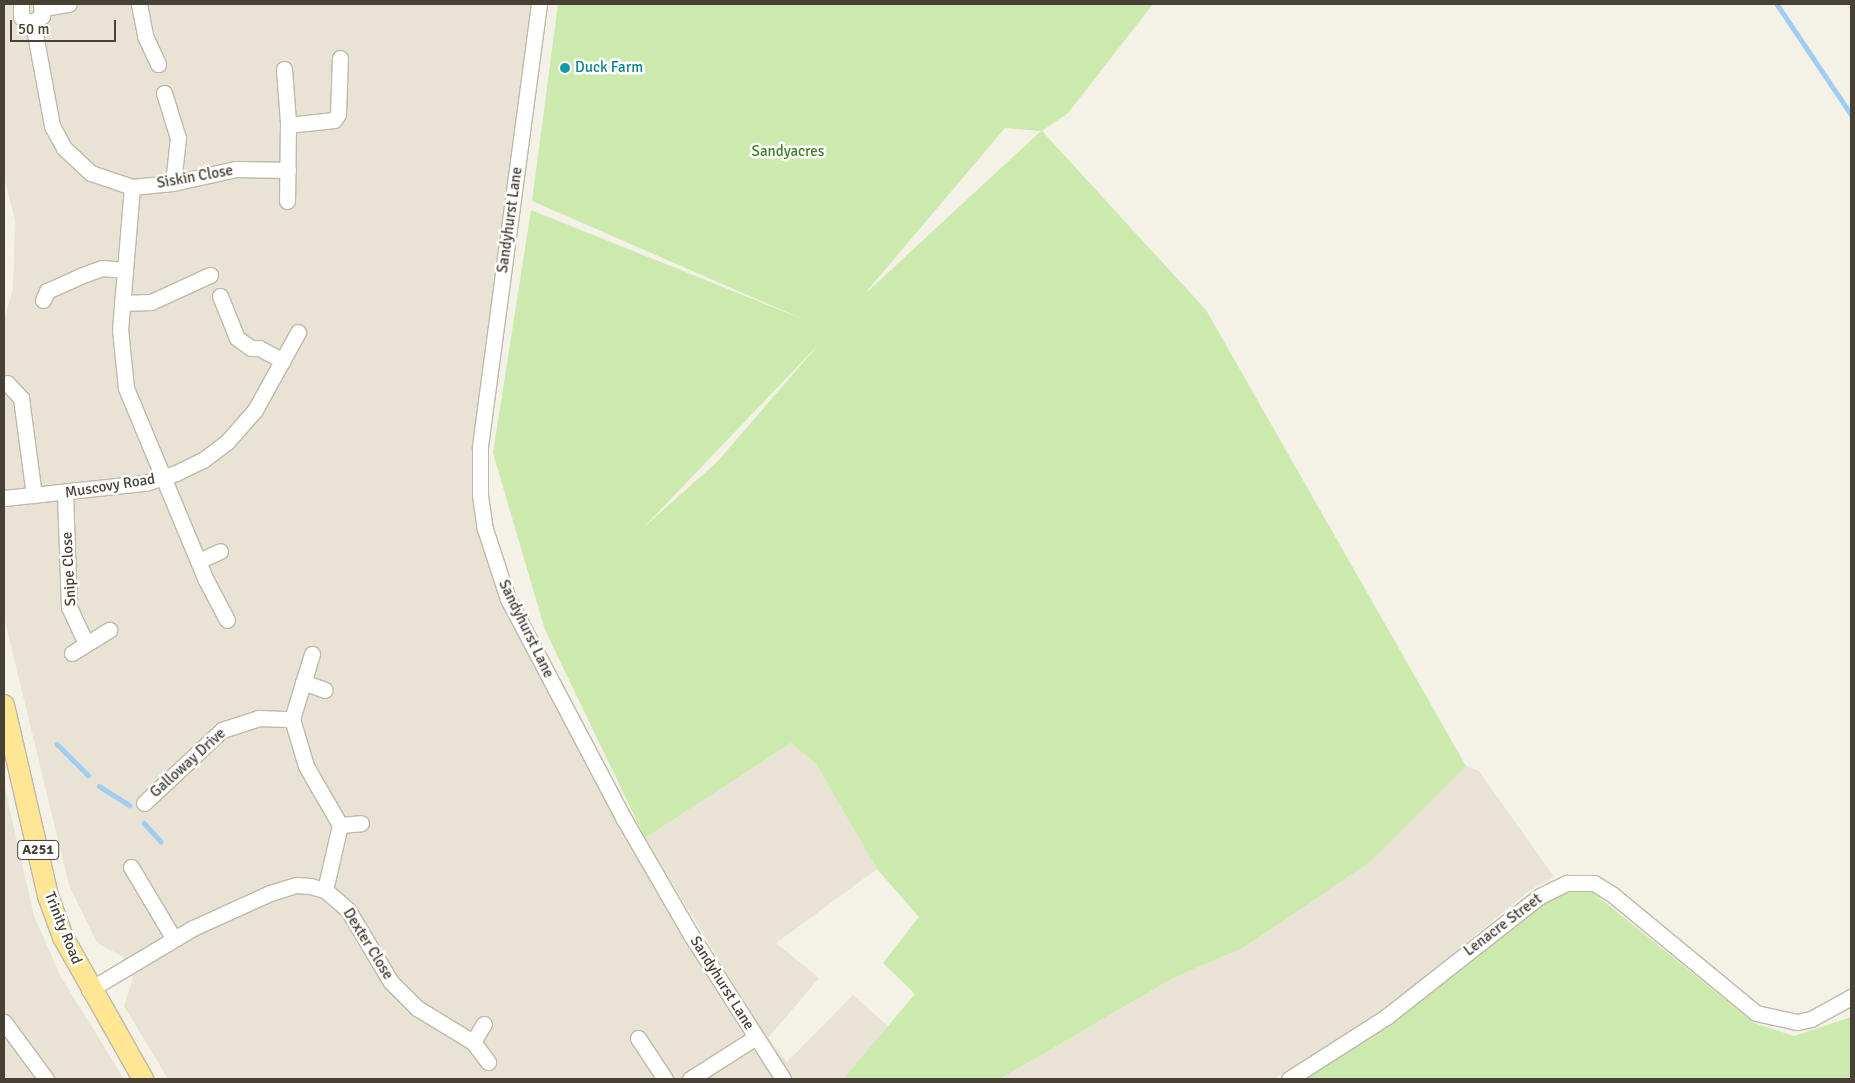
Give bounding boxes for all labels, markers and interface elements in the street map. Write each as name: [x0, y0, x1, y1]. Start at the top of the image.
scale bar: [12, 10, 119, 42]
text: 50 m: [18, 20, 49, 38]
place label: Duck Farm: [575, 59, 643, 77]
marker: Duck Farm: [559, 62, 571, 74]
park label: Sandyacres: [752, 143, 824, 161]
street label: Siskin Close: [155, 161, 235, 193]
street label: Sandyhurst Lane: [494, 166, 526, 274]
street label: Muscovy Road: [64, 470, 156, 502]
street label: Snipe Close: [58, 531, 80, 607]
street label: Sandyhurst Lane: [494, 577, 558, 681]
street label: Galloway Drive: [147, 724, 229, 802]
road number: A251: [17, 838, 59, 862]
street label: Trinity Road: [40, 889, 86, 967]
street label: Lenacre Street: [1460, 890, 1546, 960]
street label: Dexter Close: [339, 905, 397, 983]
street label: Sandyhurst Lane: [686, 933, 758, 1033]

